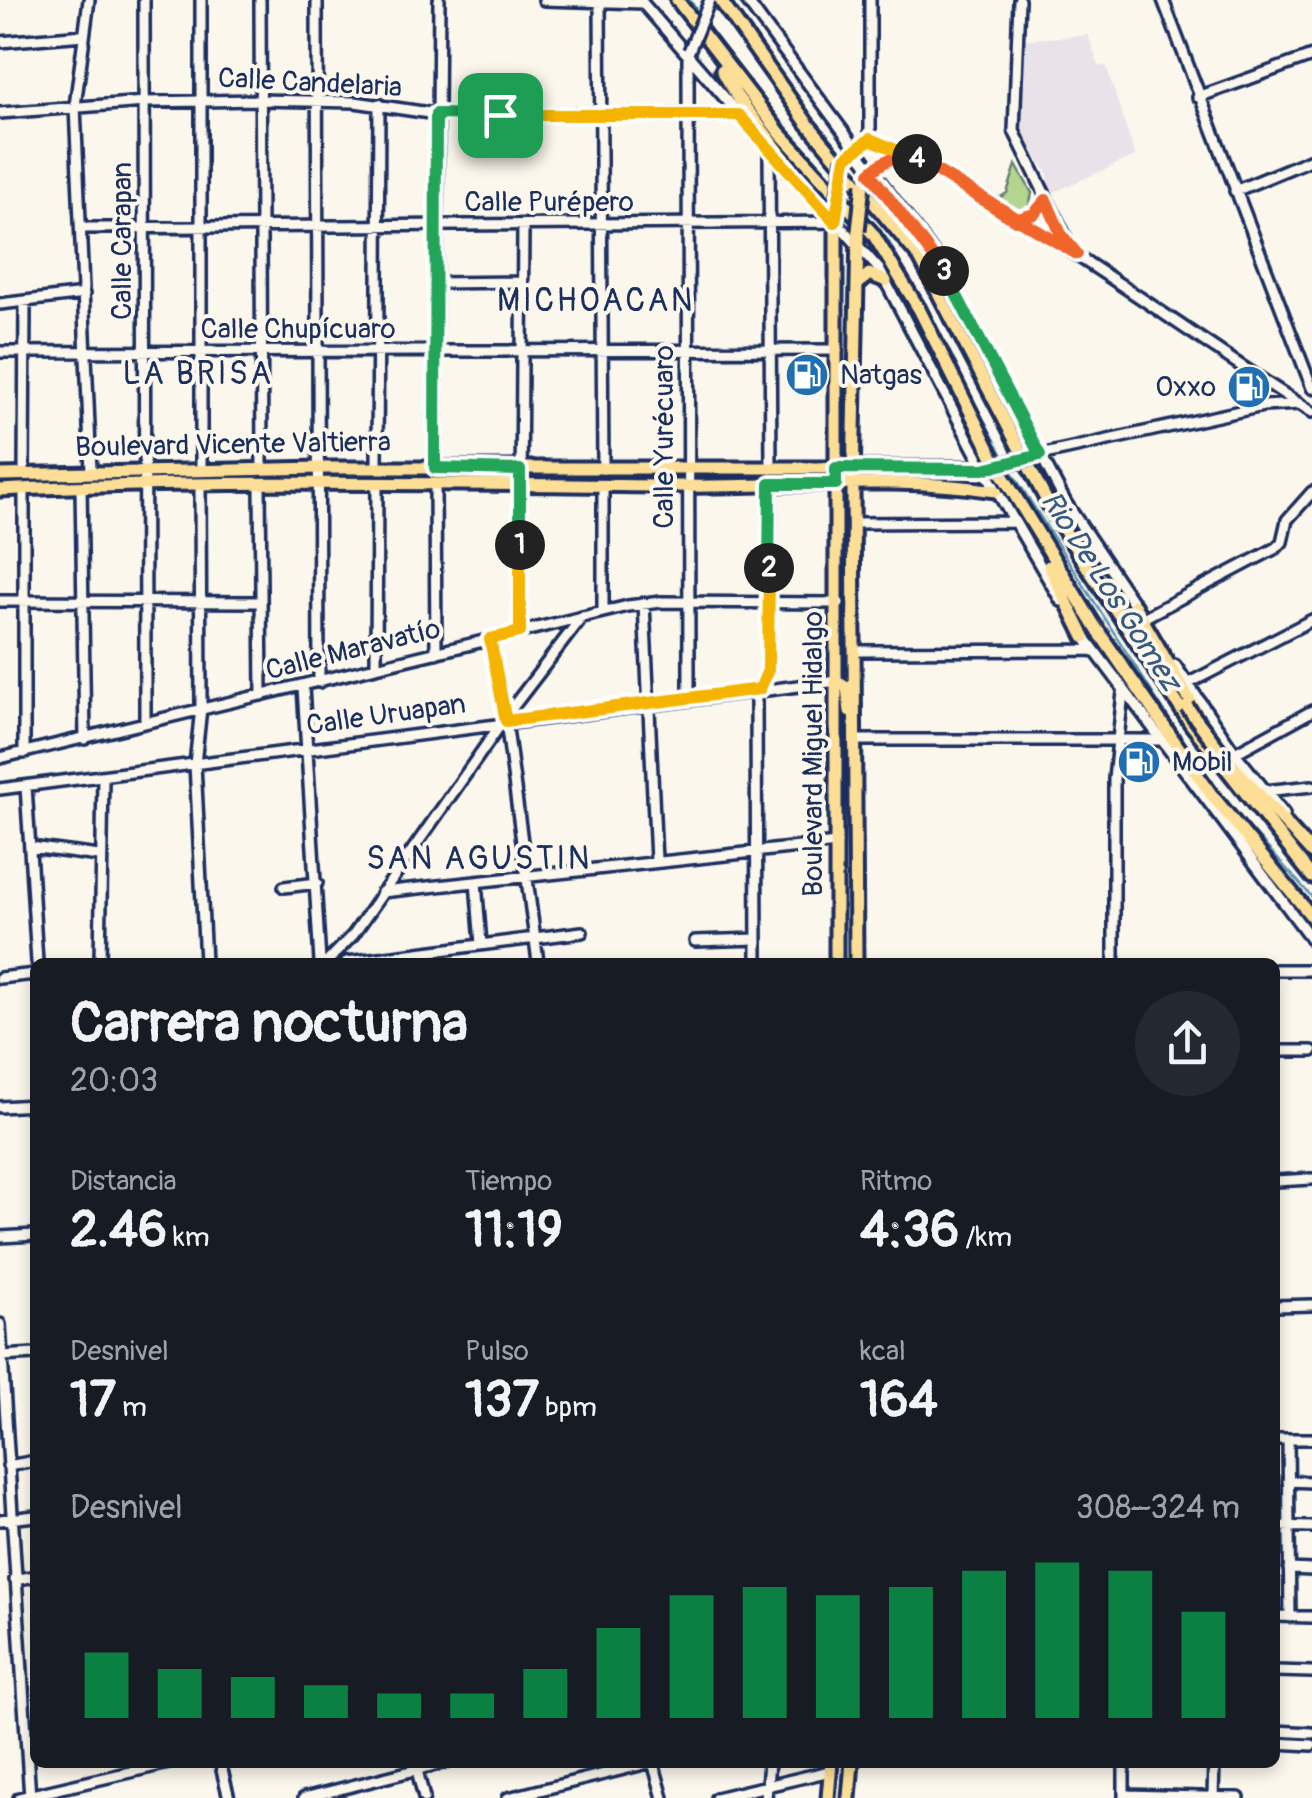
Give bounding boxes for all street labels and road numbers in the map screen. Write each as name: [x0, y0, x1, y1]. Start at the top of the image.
street label: Calle Candelaria: [217, 61, 403, 105]
street label: Calle Carapan: [105, 162, 140, 320]
street label: Calle Purépero: [464, 185, 634, 220]
street label: Calle Chupícuaro: [201, 312, 395, 347]
street label: Calle Yurécuaro: [647, 345, 682, 529]
street label: Boulevard Vicente Valtierra: [75, 425, 391, 465]
street label: Calle Maravatío: [262, 611, 444, 689]
street label: Boulevard Miguel Hidalgo: [796, 611, 831, 897]
street label: Calle Uruapan: [304, 687, 468, 743]

